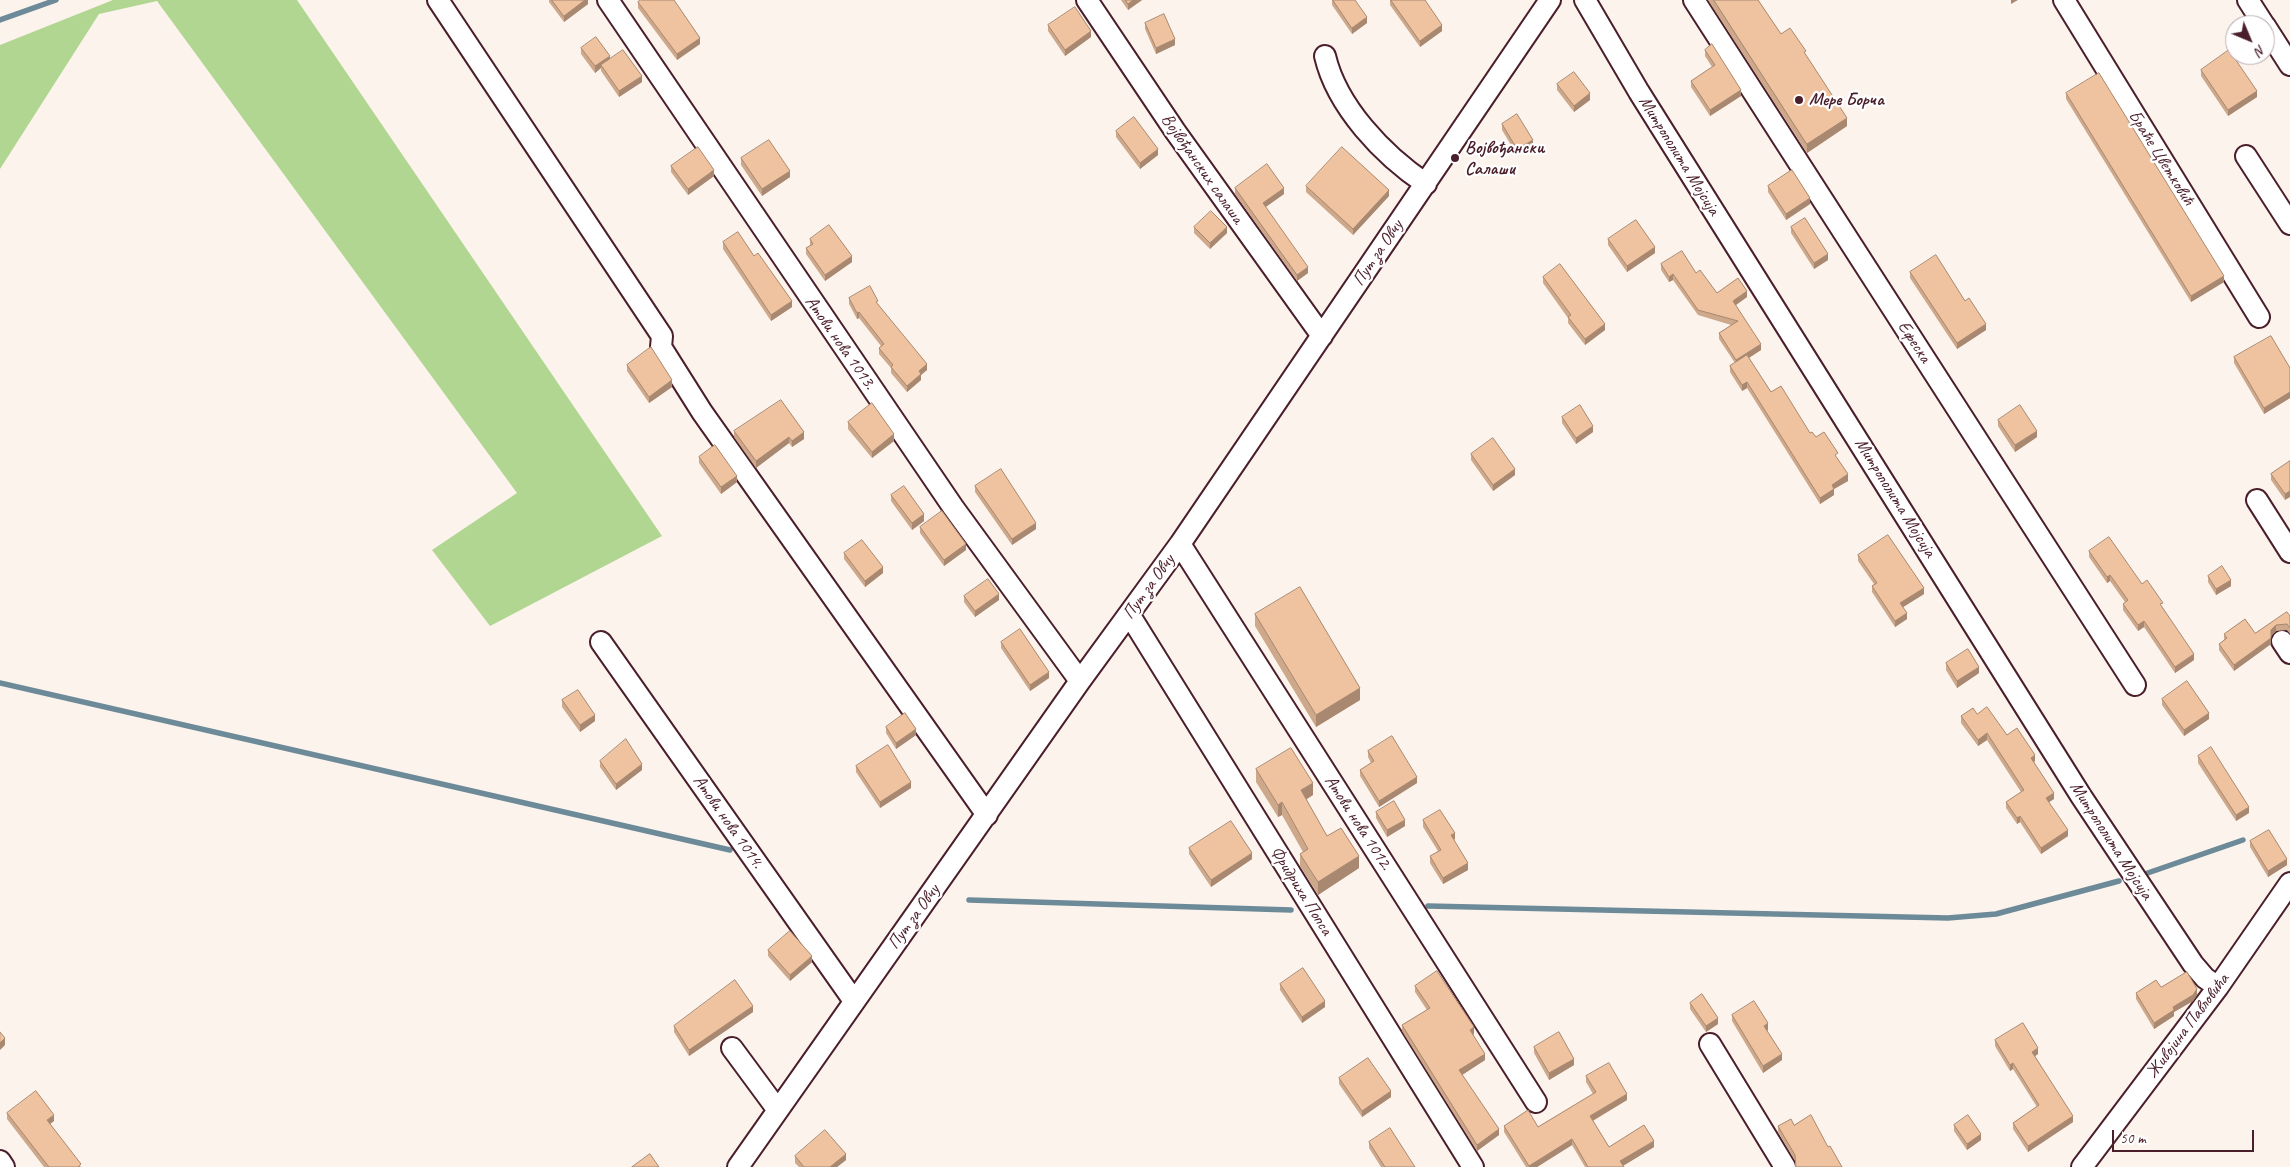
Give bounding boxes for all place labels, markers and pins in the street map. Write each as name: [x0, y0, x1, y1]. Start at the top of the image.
place label: Мере Борча: [1809, 89, 1884, 111]
marker: Мере Борча: [1793, 94, 1805, 106]
place label: Војвођански Салаши: [1465, 137, 1545, 180]
marker: Војвођански Салаши: [1449, 152, 1461, 164]

